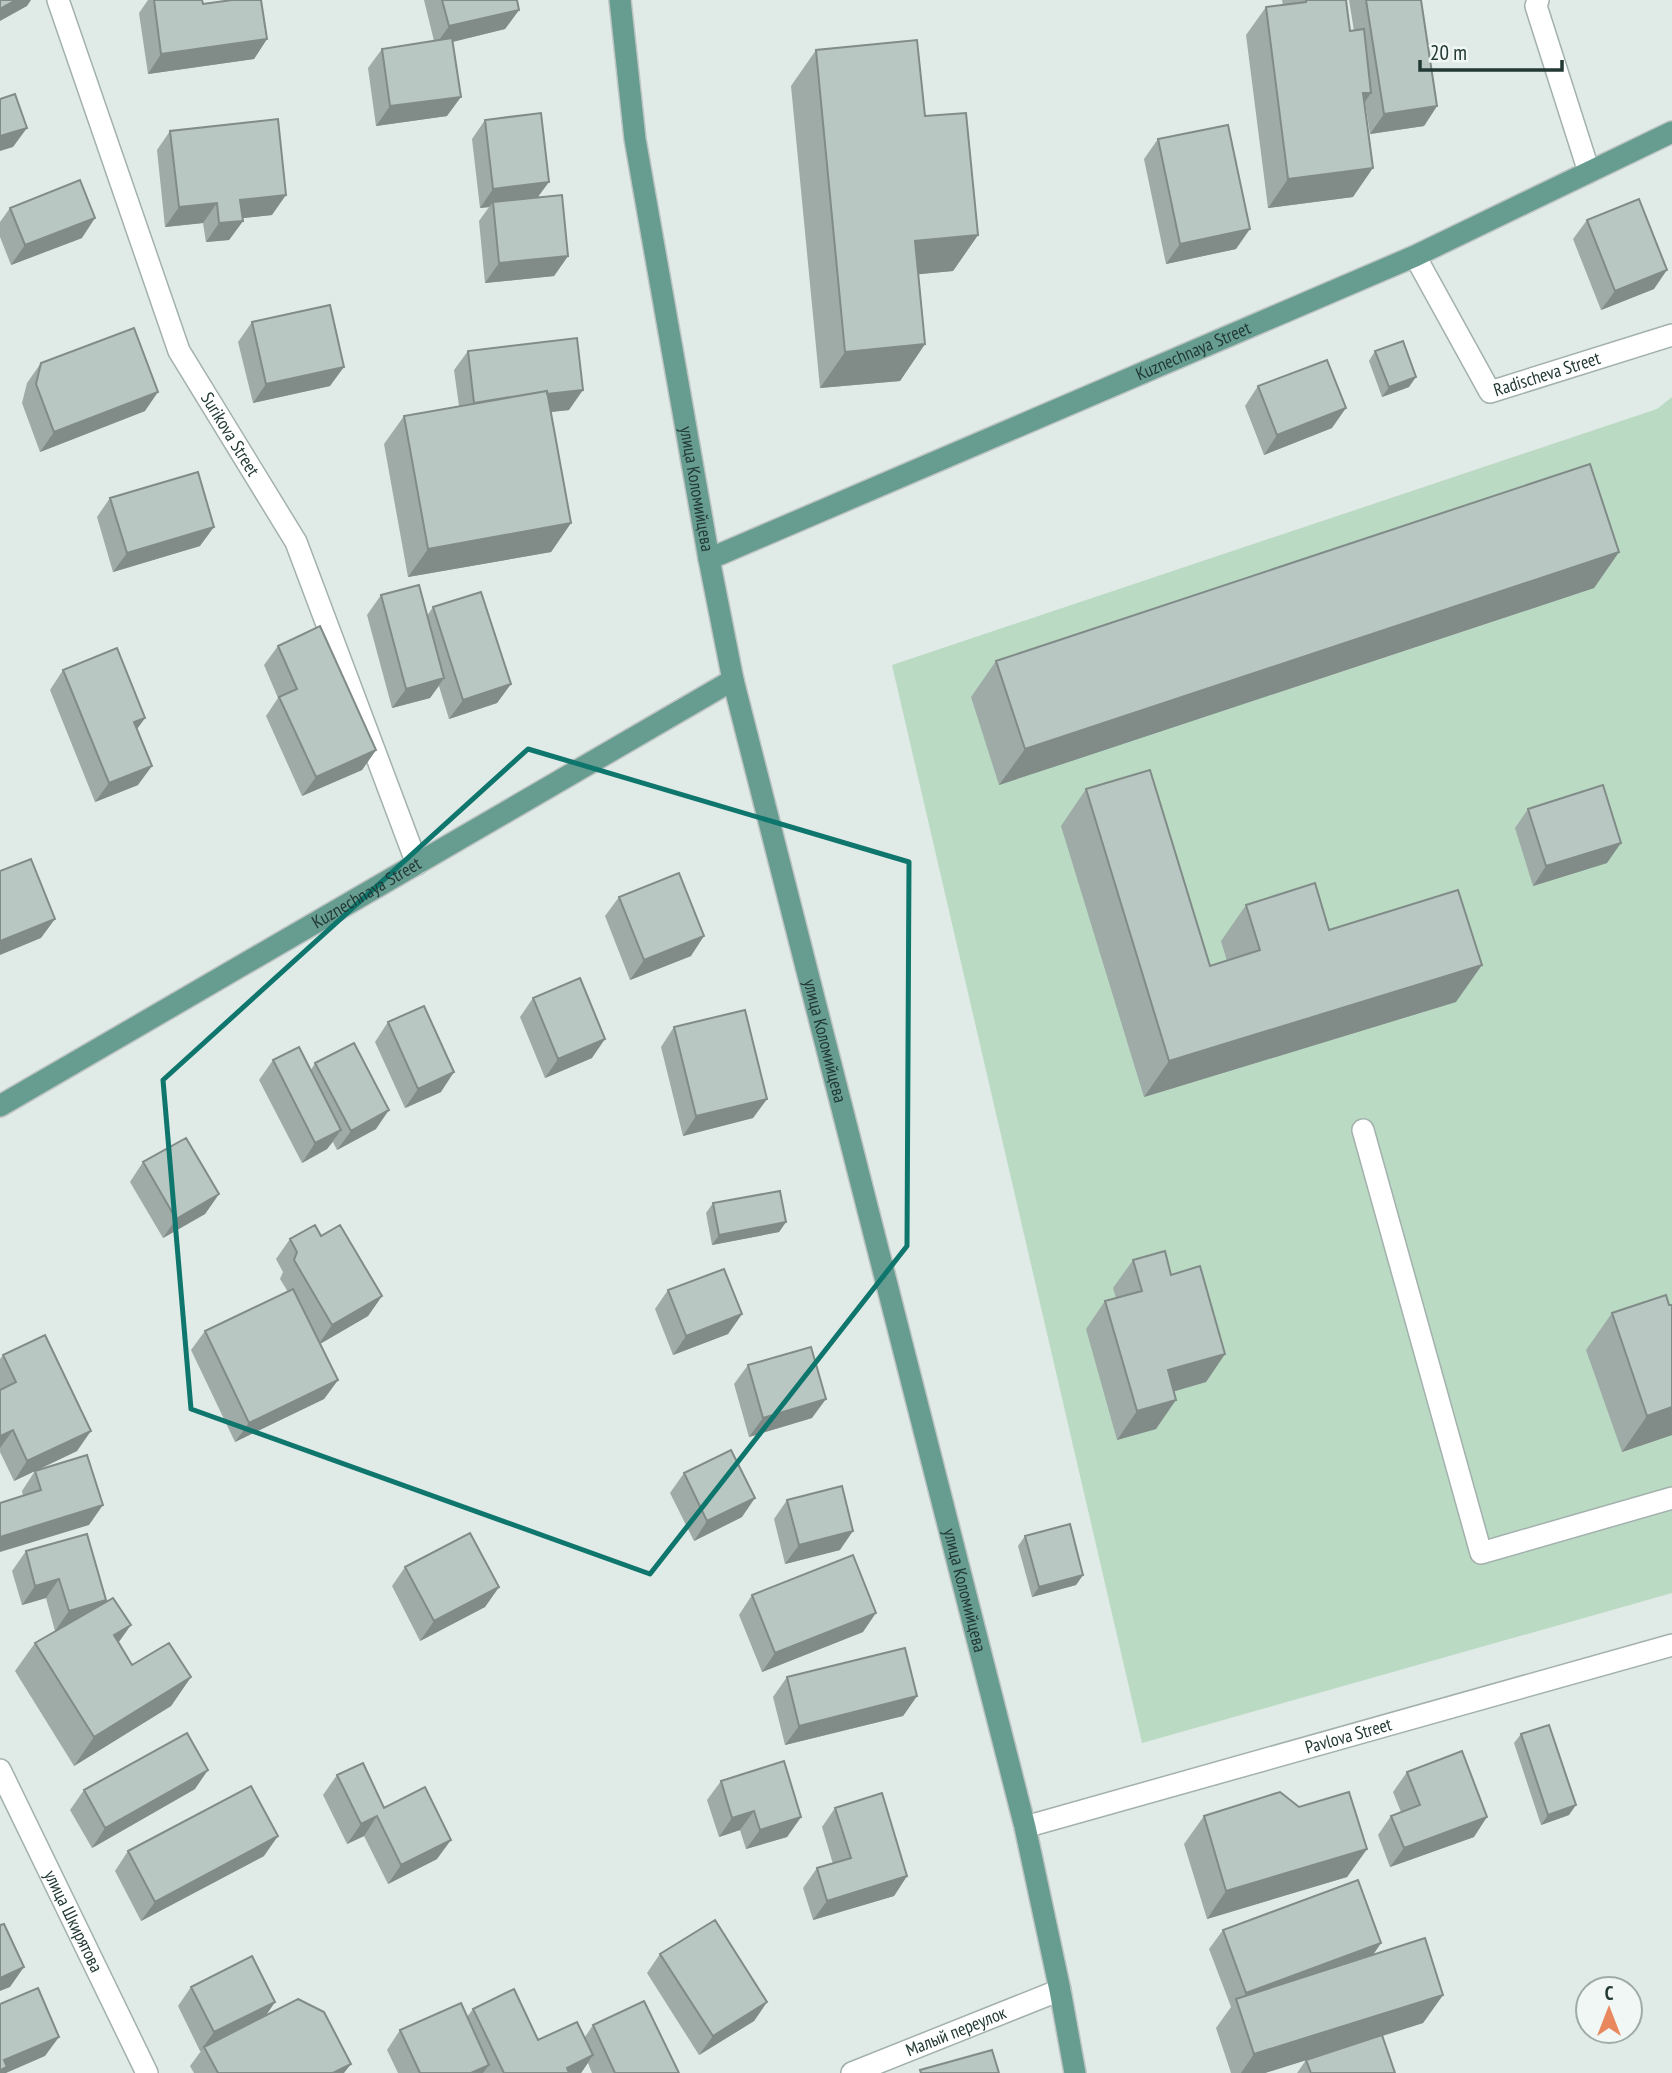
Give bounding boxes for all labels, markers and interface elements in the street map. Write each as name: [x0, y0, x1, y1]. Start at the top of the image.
scale bar: [1420, 28, 1562, 72]
text: 20 m: [1430, 39, 1467, 66]
street label: Kuznechnaya Street: [1132, 316, 1254, 385]
street label: Radischeva Street: [1491, 346, 1603, 401]
street label: Surikova Street: [196, 388, 265, 480]
street label: улица Коломийцева: [675, 424, 719, 553]
street label: Kuznechnaya Street: [308, 852, 425, 933]
street label: улица Коломийцева: [799, 976, 852, 1105]
street label: улица Коломийцева: [938, 1526, 992, 1654]
street label: Pavlova Street: [1302, 1712, 1394, 1759]
street label: улица Шкирятова: [39, 1866, 108, 1976]
north arrow: [1574, 1975, 1644, 2045]
text: С: [1605, 1981, 1614, 2005]
street label: Малый переулок: [902, 2001, 1009, 2061]

